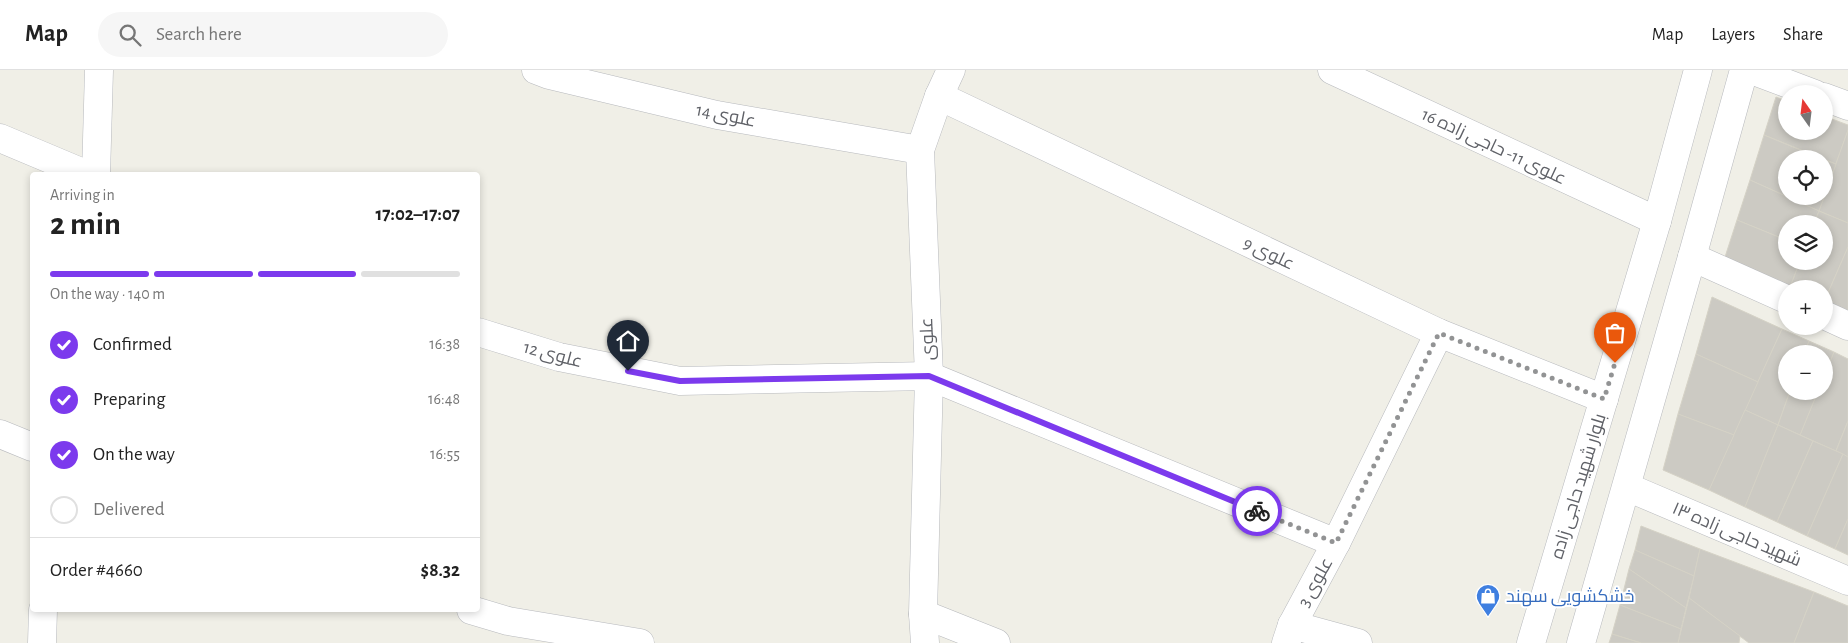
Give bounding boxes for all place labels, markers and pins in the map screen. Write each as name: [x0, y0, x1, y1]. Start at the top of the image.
pin: [1594, 312, 1636, 363]
pin: [607, 320, 649, 371]
shop icon: خشکشویی سهند: [1475, 583, 1501, 617]
place label: خشکشویی سهند: [1506, 587, 1635, 607]

